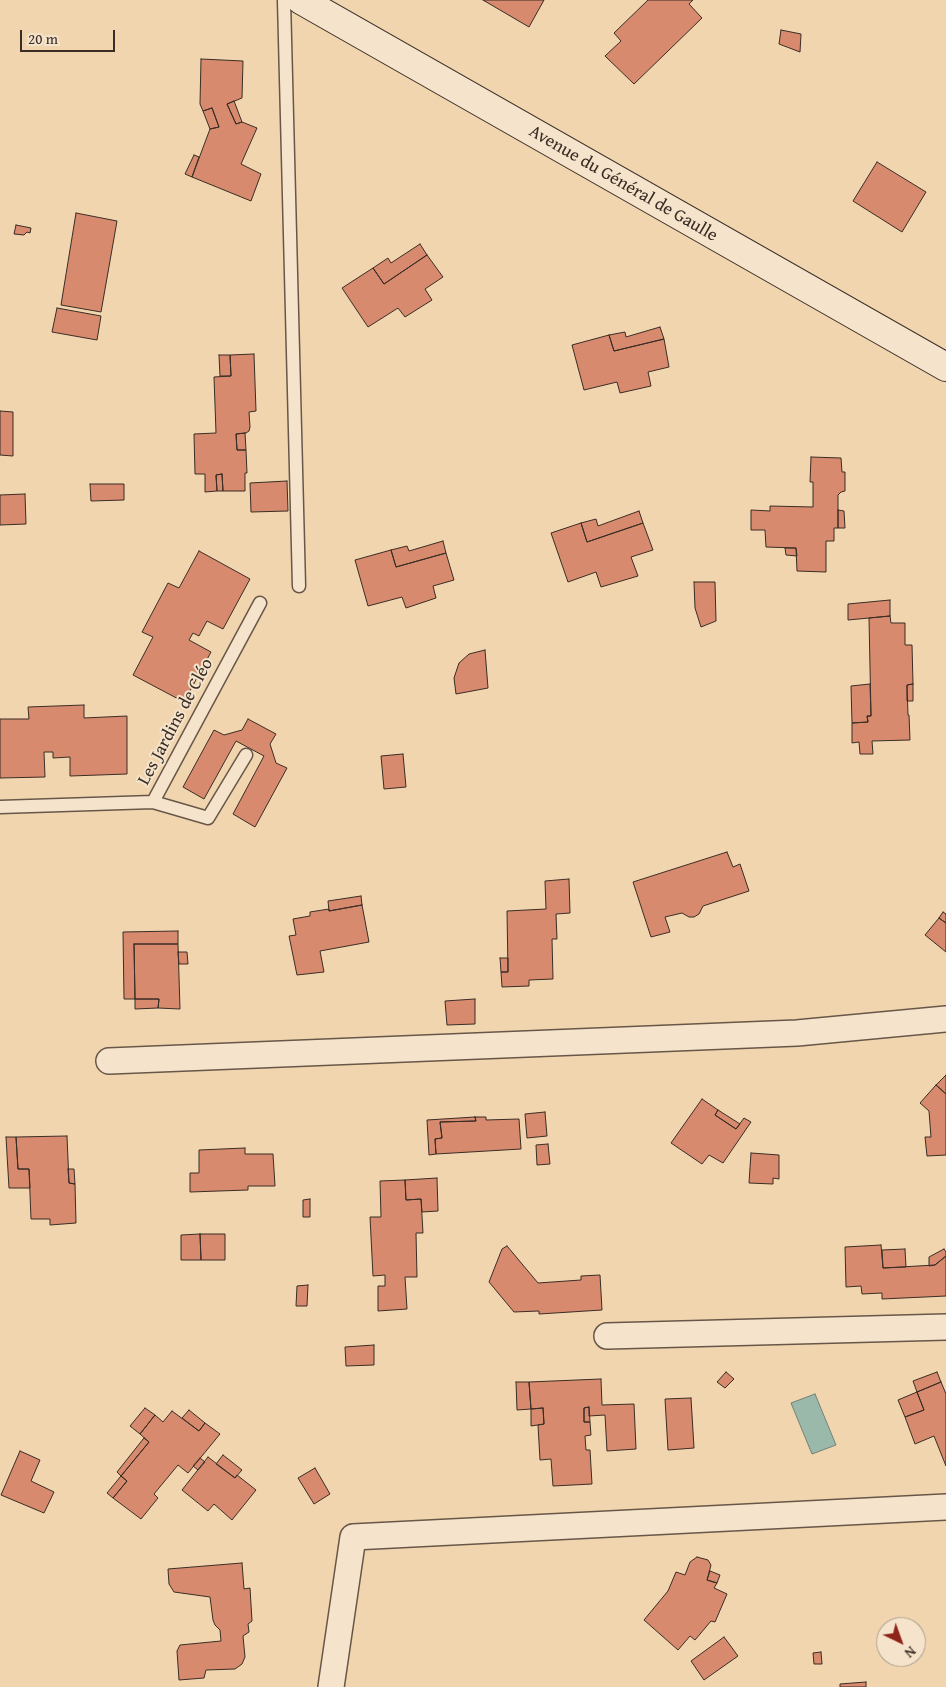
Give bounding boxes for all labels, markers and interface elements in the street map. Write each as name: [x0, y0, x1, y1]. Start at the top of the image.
scale bar: [22, 20, 118, 52]
text: 20 m: [28, 28, 58, 49]
street label: Avenue du Général de Gaulle: [525, 121, 721, 247]
street label: Les Jardins de Cléo: [134, 655, 218, 789]
north arrow: [876, 1617, 926, 1667]
text: N: [900, 1642, 921, 1663]

